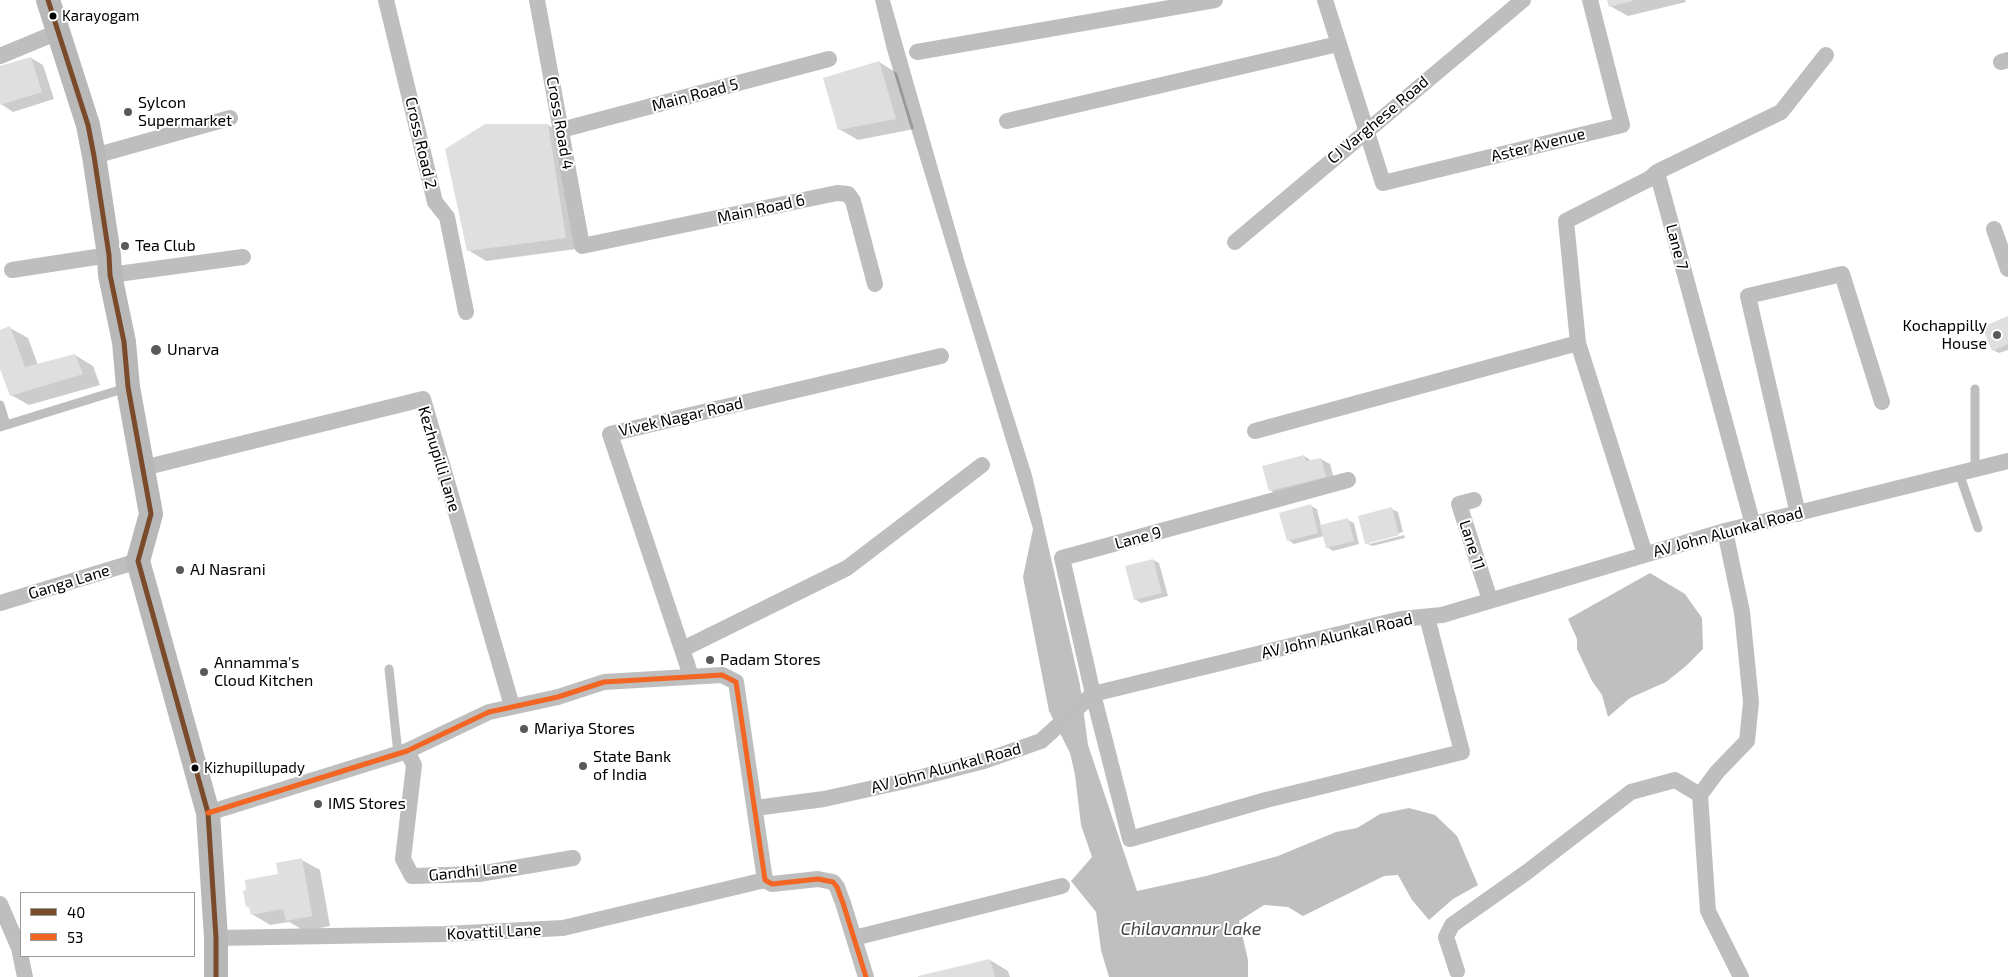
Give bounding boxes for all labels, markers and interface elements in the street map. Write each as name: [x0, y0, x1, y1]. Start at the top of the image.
place label: Karayogam: [62, 7, 139, 25]
marker: Karayogam: [48, 11, 58, 21]
street label: CJ Varghese Road: [1323, 72, 1433, 168]
street label: Main Road 5: [650, 74, 740, 116]
street label: Cross Road 4: [542, 75, 578, 171]
place label: Sylcon Supermarket: [138, 93, 232, 131]
street label: Cross Road 2: [401, 95, 441, 191]
marker: Sylcon Supermarket: [122, 106, 134, 118]
street label: Aster Avenue: [1489, 124, 1587, 166]
street label: Main Road 6: [715, 190, 807, 228]
street label: Lane 7: [1662, 222, 1692, 272]
place label: Tea Club: [135, 236, 196, 256]
marker: Tea Club: [119, 240, 131, 252]
place label: Kochappilly House: [1903, 316, 1987, 354]
marker: Kochappilly House: [1991, 329, 2003, 341]
place label: Unarva: [167, 340, 219, 360]
marker: Unarva: [149, 343, 163, 357]
street label: Vivek Nagar Road: [617, 393, 745, 441]
street label: Kezhupilli Lane: [414, 404, 464, 514]
street label: AV John Alunkal Road: [1651, 503, 1805, 561]
street label: Lane 11: [1455, 518, 1489, 572]
street label: Lane 9: [1113, 523, 1163, 553]
place label: AJ Nasrani: [190, 560, 266, 580]
street label: Ganga Lane: [26, 561, 112, 603]
marker: AJ Nasrani: [174, 564, 186, 576]
street label: AV John Alunkal Road: [1260, 609, 1414, 663]
place label: Padam Stores: [720, 650, 821, 670]
place label: Annamma's Cloud Kitchen: [214, 653, 313, 691]
marker: Padam Stores: [704, 654, 716, 666]
marker: Annamma's Cloud Kitchen: [198, 666, 210, 678]
place label: Mariya Stores: [534, 719, 635, 739]
marker: Mariya Stores: [518, 723, 530, 735]
street label: AV John Alunkal Road: [869, 739, 1023, 797]
place label: State Bank of India: [593, 747, 671, 785]
place label: Kizhupillupady: [204, 759, 305, 777]
marker: State Bank of India: [577, 760, 589, 772]
marker: Kizhupillupady: [190, 763, 200, 773]
place label: IMS Stores: [328, 794, 406, 814]
marker: IMS Stores: [312, 798, 324, 810]
street label: Gandhi Lane: [428, 857, 518, 885]
legend: [20, 892, 195, 957]
text: 40: [67, 903, 85, 921]
water label: Chilavannur Lake: [1120, 918, 1262, 940]
street label: Kovattil Lane: [446, 920, 542, 944]
text: 53: [67, 928, 83, 946]

